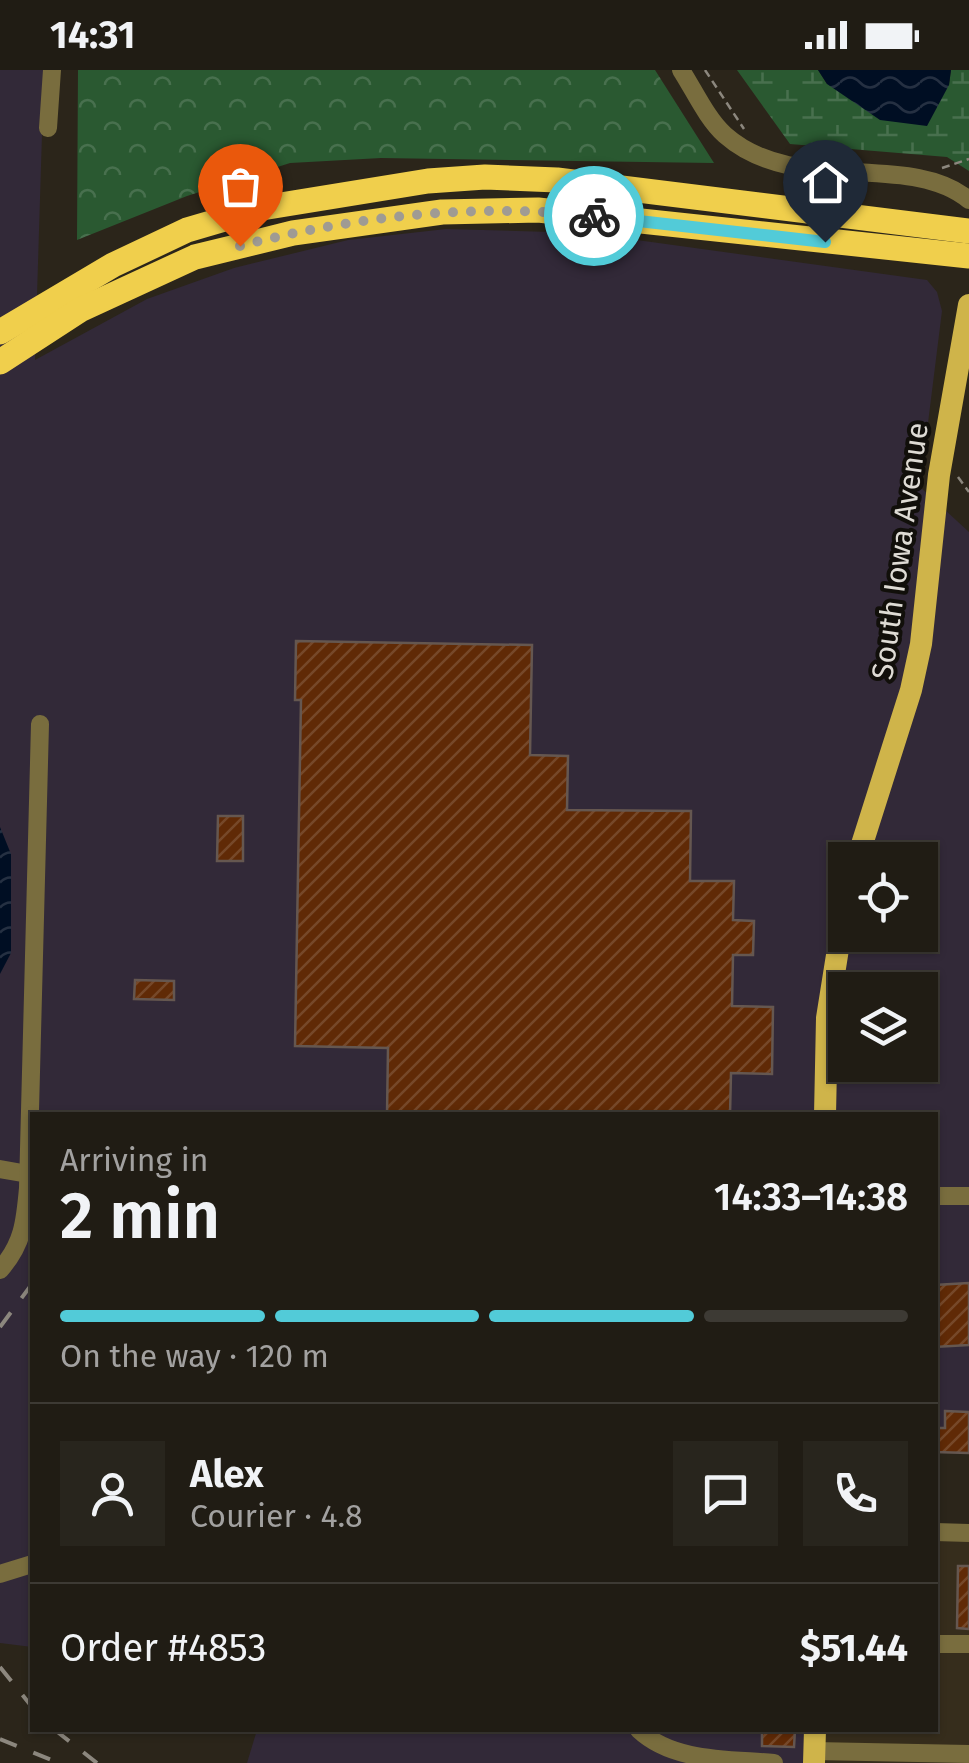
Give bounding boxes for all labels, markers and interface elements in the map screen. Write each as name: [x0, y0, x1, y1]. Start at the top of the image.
text: 14:31: [50, 12, 135, 58]
pin: [783, 140, 868, 243]
pin: [198, 144, 283, 247]
icon: home: [798, 155, 853, 210]
icon: bag: [213, 159, 268, 214]
courier: [544, 166, 644, 266]
icon: bike: [567, 189, 622, 244]
street label: South Iowa Avenue: [864, 420, 936, 682]
map controls: [828, 842, 938, 1082]
button: locate: [828, 842, 938, 952]
button: layers: [828, 972, 938, 1082]
text: Arriving in: [60, 1141, 208, 1179]
text: 14:33–14:38: [714, 1174, 908, 1220]
text: 2 min: [60, 1177, 220, 1255]
text: On the way · 120 m: [60, 1337, 329, 1375]
button: person: [60, 1441, 165, 1546]
button: chat: [673, 1441, 778, 1546]
button: phone: [803, 1441, 908, 1546]
text: Alex: [190, 1451, 263, 1497]
text: Courier · 4.8: [190, 1497, 363, 1535]
text: Order #4853: [60, 1625, 267, 1671]
text: $51.44: [800, 1625, 908, 1671]

